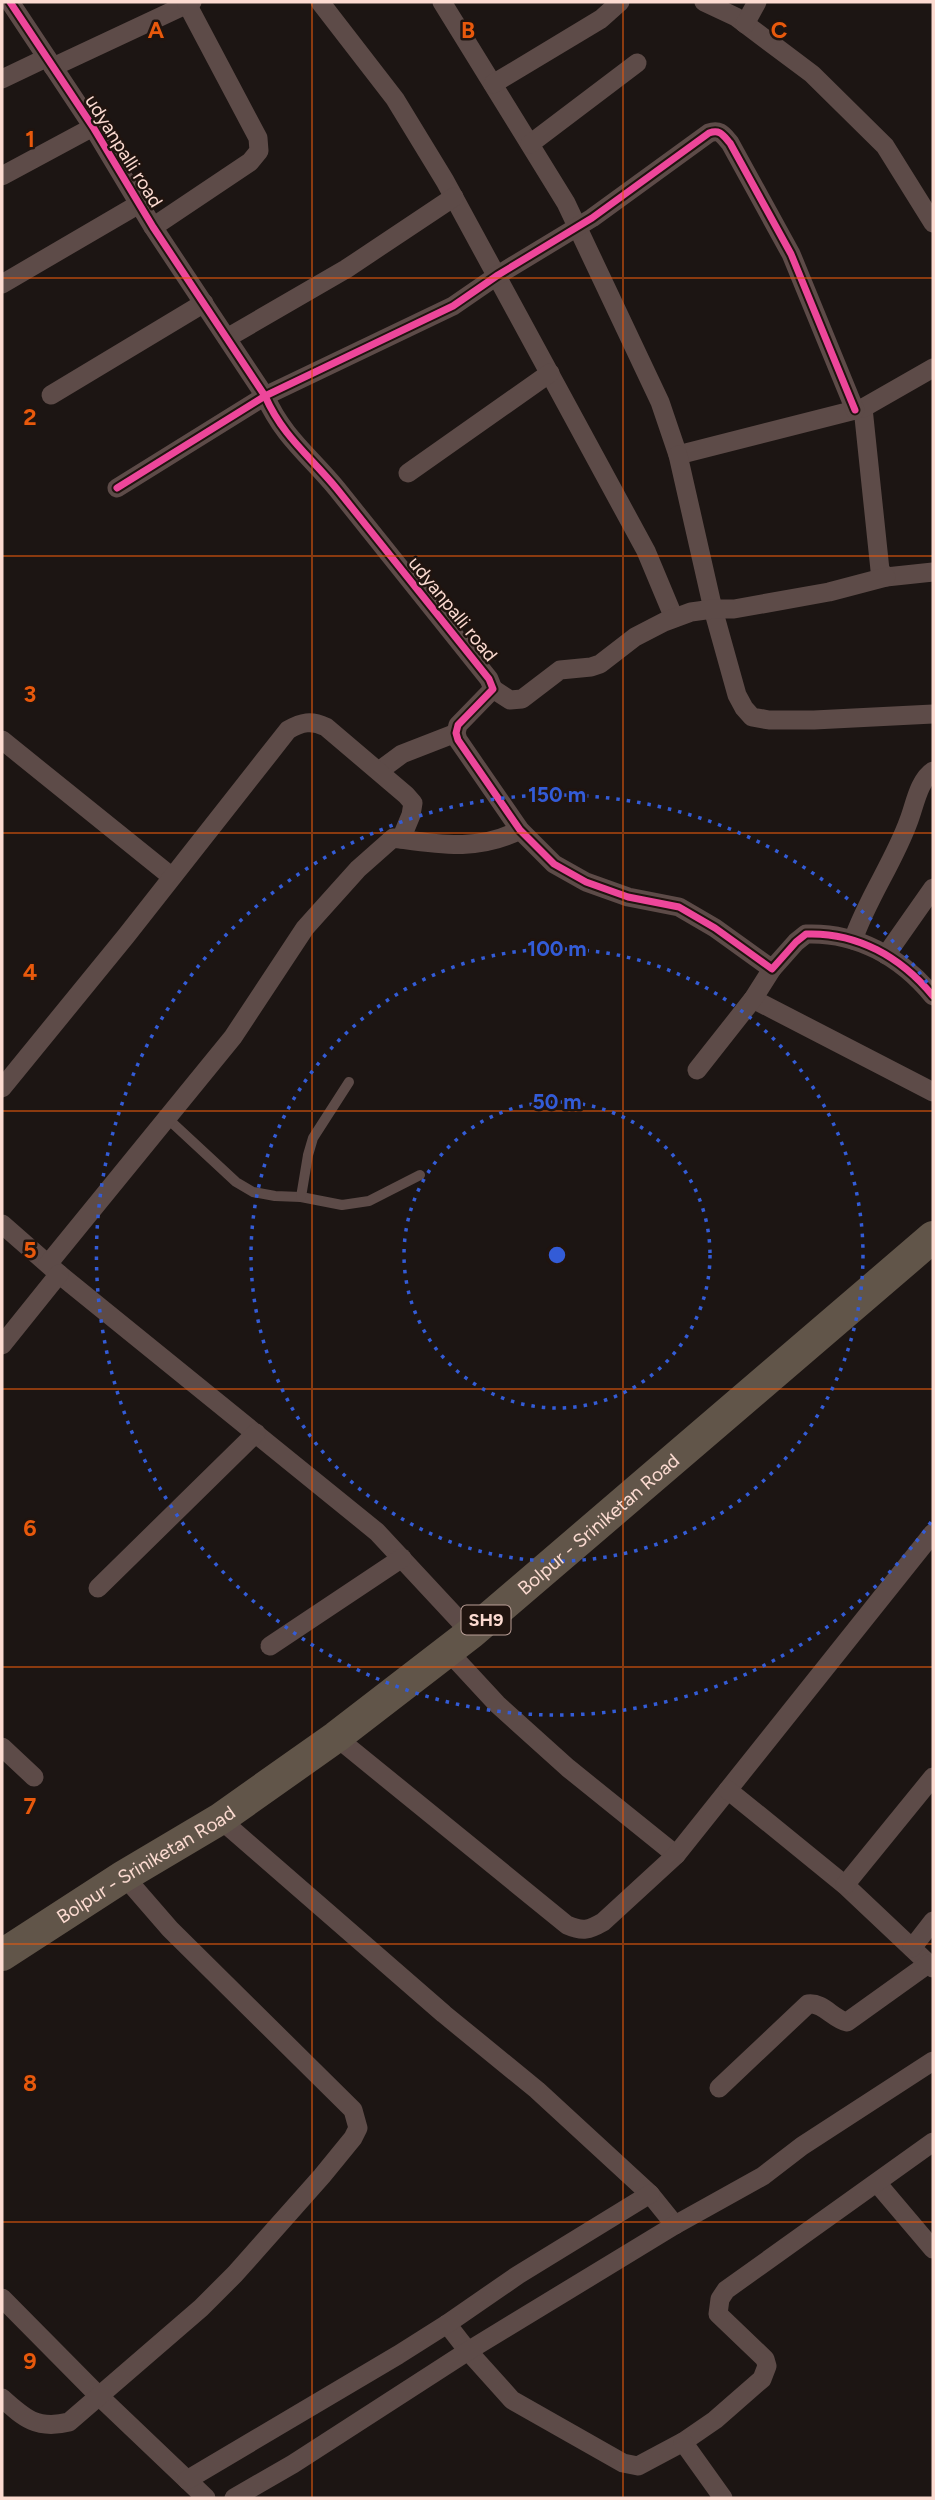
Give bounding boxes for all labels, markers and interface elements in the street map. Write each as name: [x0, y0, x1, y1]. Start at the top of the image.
text: A: [148, 16, 165, 44]
text: B: [461, 16, 475, 44]
text: C: [771, 16, 788, 44]
street label: udyanpalli road: [80, 90, 168, 212]
text: 1: [25, 125, 35, 153]
text: 2: [23, 403, 37, 431]
street label: udyanpalli road: [404, 552, 502, 666]
text: 3: [24, 680, 36, 708]
text: 150 m: [528, 782, 586, 807]
text: 100 m: [527, 936, 587, 961]
text: 4: [23, 958, 37, 986]
text: 50 m: [532, 1089, 582, 1114]
text: 5: [23, 1236, 37, 1264]
centre of rings: [545, 1243, 569, 1267]
street label: Bolpur - Sriniketan Road: [513, 1448, 684, 1600]
text: 6: [23, 1514, 37, 1542]
road number: SH9: [462, 1605, 510, 1634]
text: 7: [24, 1792, 37, 1820]
street label: Bolpur - Sriniketan Road: [52, 1801, 239, 1928]
text: 8: [23, 2069, 37, 2097]
text: 9: [23, 2347, 37, 2375]

